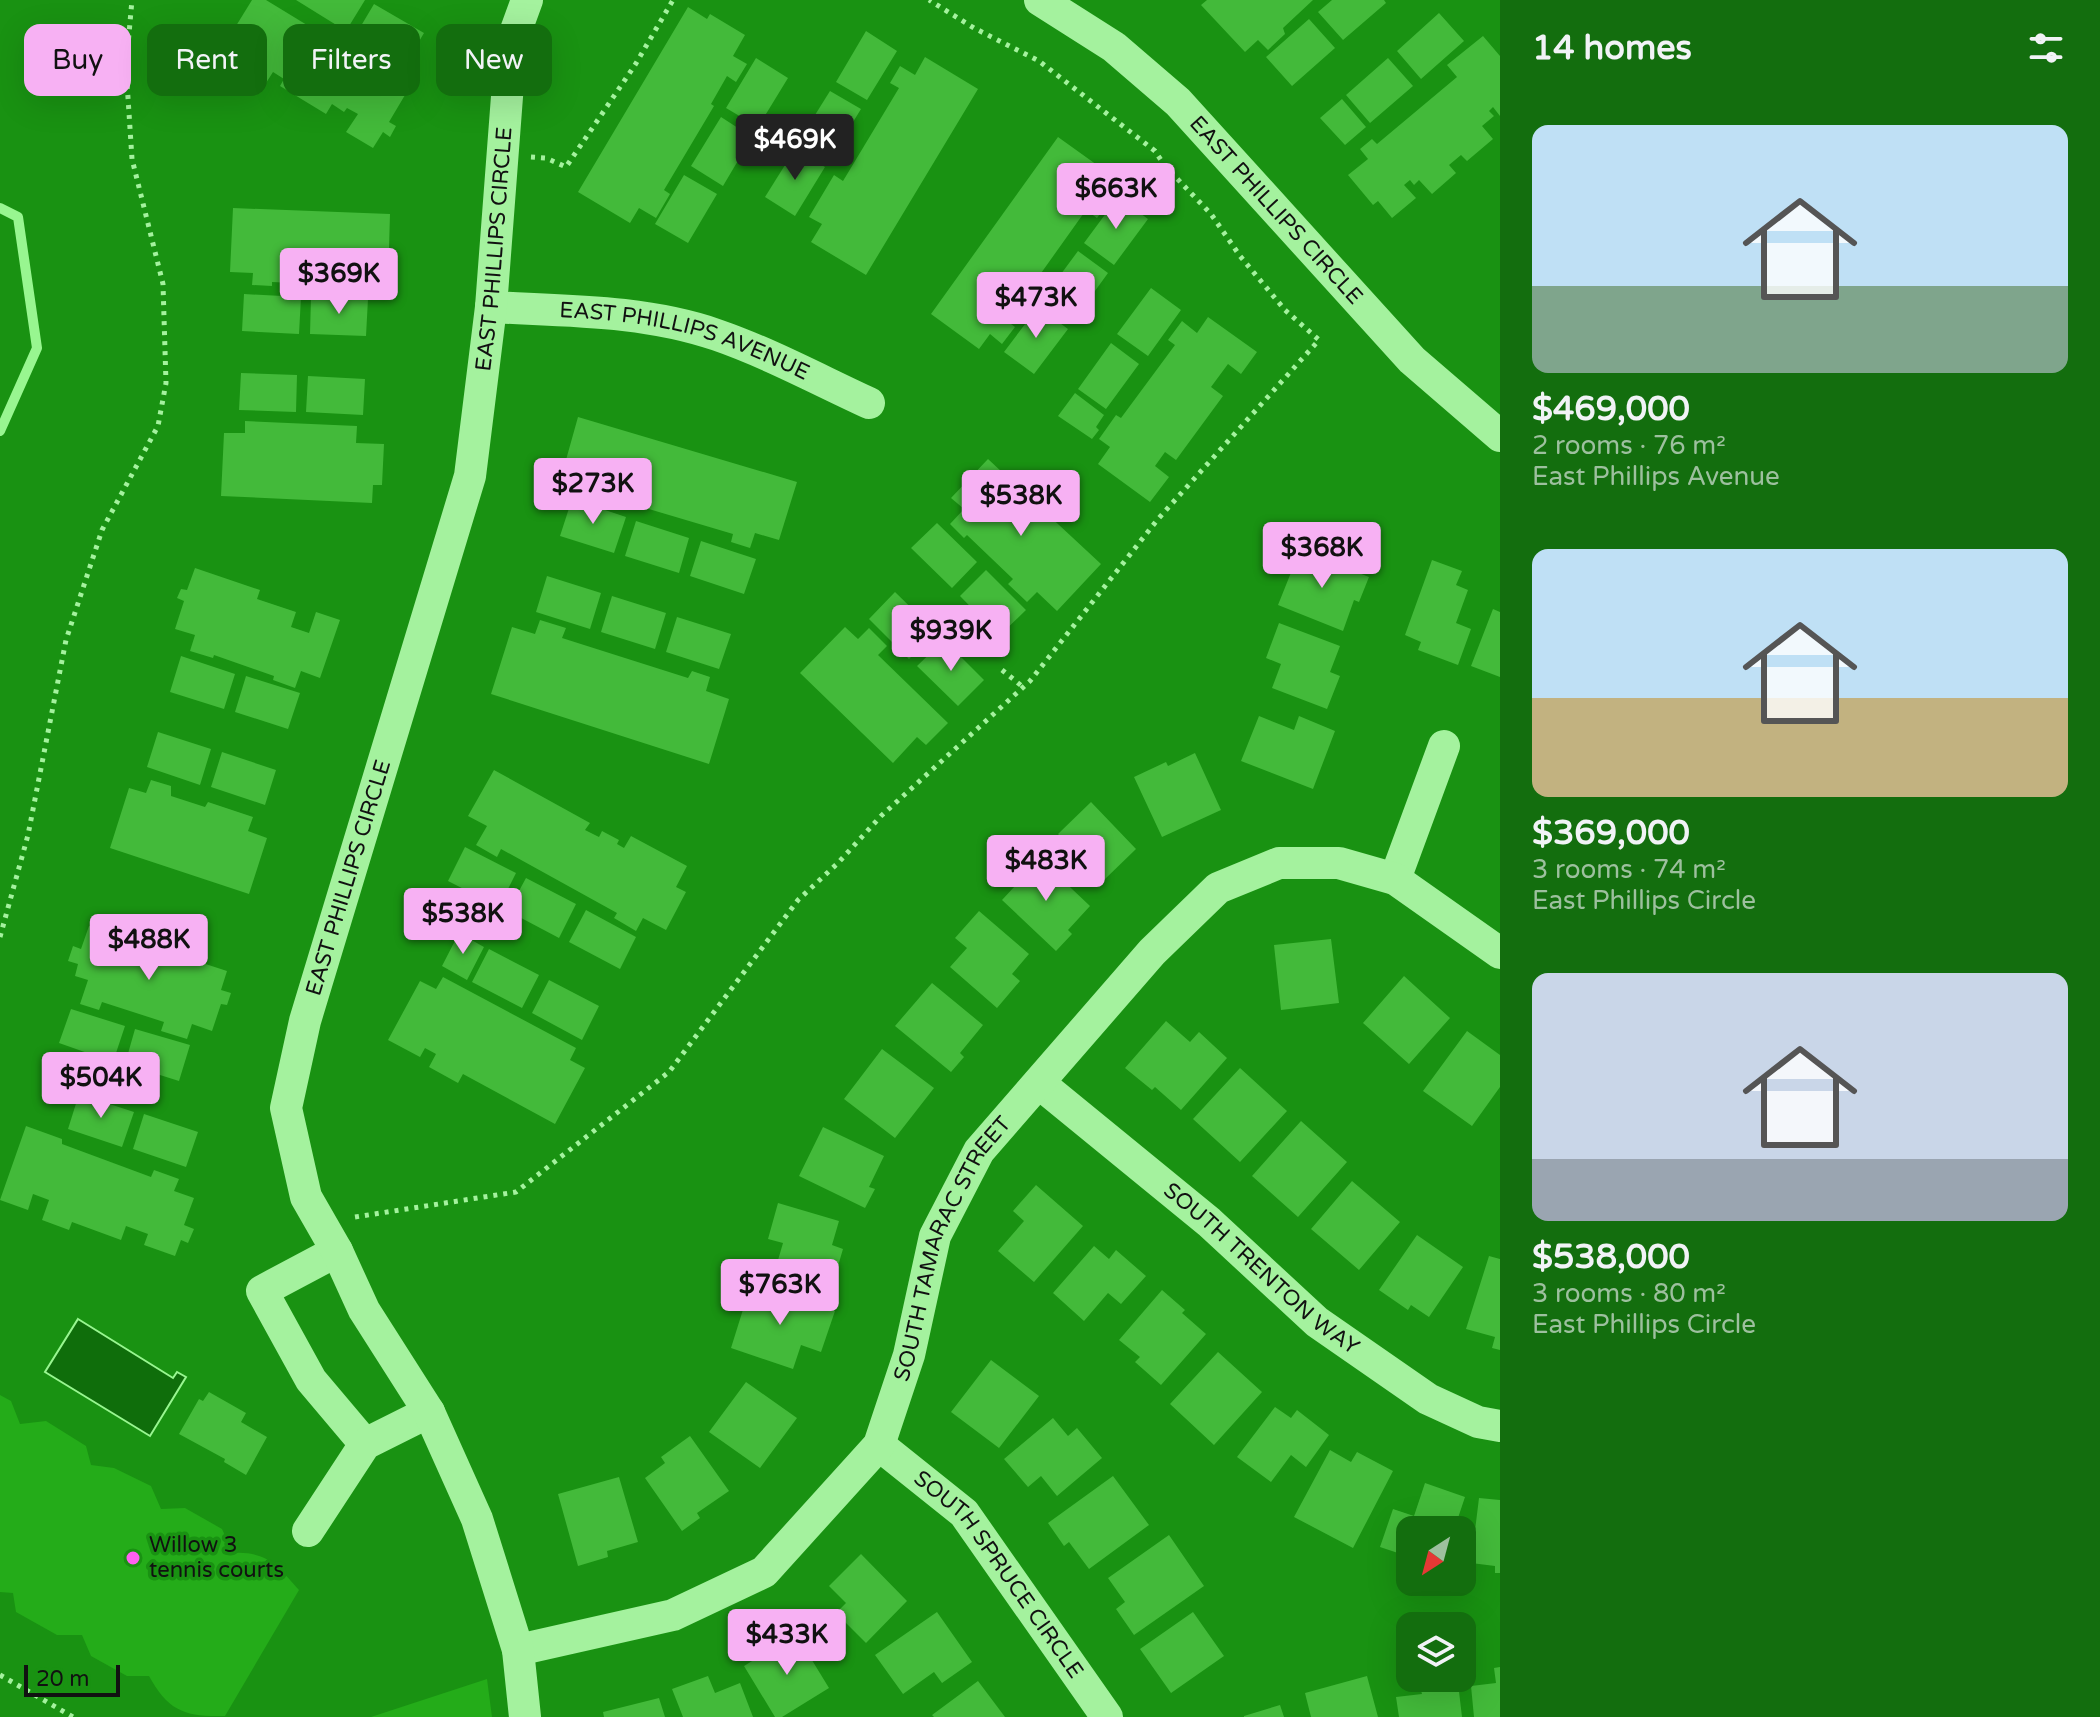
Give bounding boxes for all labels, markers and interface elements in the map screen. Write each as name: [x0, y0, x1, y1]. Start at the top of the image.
chip: Buy: [24, 24, 131, 96]
chip: Rent: [147, 24, 267, 96]
chip: Filters: [283, 24, 420, 96]
chip: New: [436, 24, 552, 96]
icon: filters: [2024, 26, 2068, 70]
text: 14 homes: [1532, 28, 1692, 69]
street label: EAST PHILLIPS CIRCLE: [1184, 111, 1368, 310]
pin: $469K: [739, 114, 851, 182]
text: $469K: [754, 124, 836, 155]
street label: EAST PHILLIPS CIRCLE: [470, 126, 518, 373]
pin: $663K: [1060, 163, 1172, 231]
text: $663K: [1075, 173, 1157, 204]
icon: home: [1728, 177, 1872, 321]
pin: $369K: [283, 248, 395, 316]
text: $369K: [298, 258, 380, 289]
pin: $473K: [980, 272, 1092, 340]
text: $473K: [995, 282, 1077, 313]
street label: EAST PHILLIPS AVENUE: [559, 297, 814, 386]
text: $469,000: [1532, 389, 1690, 430]
text: 2 rooms · 76 m²: [1532, 430, 1726, 461]
pin: $273K: [537, 458, 649, 526]
text: East Phillips Avenue: [1532, 461, 1780, 492]
text: $273K: [552, 468, 634, 499]
pin: $538K: [965, 470, 1077, 538]
text: $538K: [980, 480, 1062, 511]
pin: $368K: [1266, 522, 1378, 590]
text: $368K: [1281, 532, 1363, 563]
icon: home: [1728, 601, 1872, 745]
pin: $939K: [895, 605, 1007, 673]
text: $939K: [910, 615, 992, 646]
street label: EAST PHILLIPS CIRCLE: [300, 757, 396, 999]
text: $369,000: [1532, 813, 1690, 854]
pin: $483K: [990, 835, 1102, 903]
text: $483K: [1005, 845, 1087, 876]
text: 3 rooms · 74 m²: [1532, 854, 1726, 885]
text: East Phillips Circle: [1532, 885, 1756, 916]
pin: $538K: [407, 888, 519, 956]
text: $538K: [422, 898, 504, 929]
pin: $488K: [93, 914, 205, 982]
text: $488K: [108, 924, 190, 955]
icon: home: [1728, 1025, 1872, 1169]
pin: $504K: [45, 1052, 157, 1120]
text: $504K: [60, 1062, 142, 1093]
street label: SOUTH TAMARAC STREET: [888, 1110, 1017, 1385]
street label: SOUTH TRENTON WAY: [1158, 1177, 1364, 1360]
text: $538,000: [1532, 1237, 1690, 1278]
pin: $763K: [724, 1259, 836, 1327]
text: $763K: [739, 1269, 821, 1300]
text: 3 rooms · 80 m²: [1532, 1278, 1726, 1309]
text: East Phillips Circle: [1532, 1309, 1756, 1340]
street label: SOUTH SPRUCE CIRCLE: [909, 1465, 1089, 1683]
north arrow: [1396, 1516, 1476, 1596]
map controls: [1396, 1516, 1476, 1692]
place label: Willow 3 tennis courts: [149, 1532, 284, 1583]
marker: Willow 3 tennis courts: [124, 1549, 142, 1567]
pin: $433K: [731, 1609, 843, 1677]
button: layers: [1396, 1612, 1476, 1692]
text: $433K: [746, 1619, 828, 1650]
scale bar: [24, 1661, 120, 1697]
text: 20 m: [36, 1666, 90, 1692]

